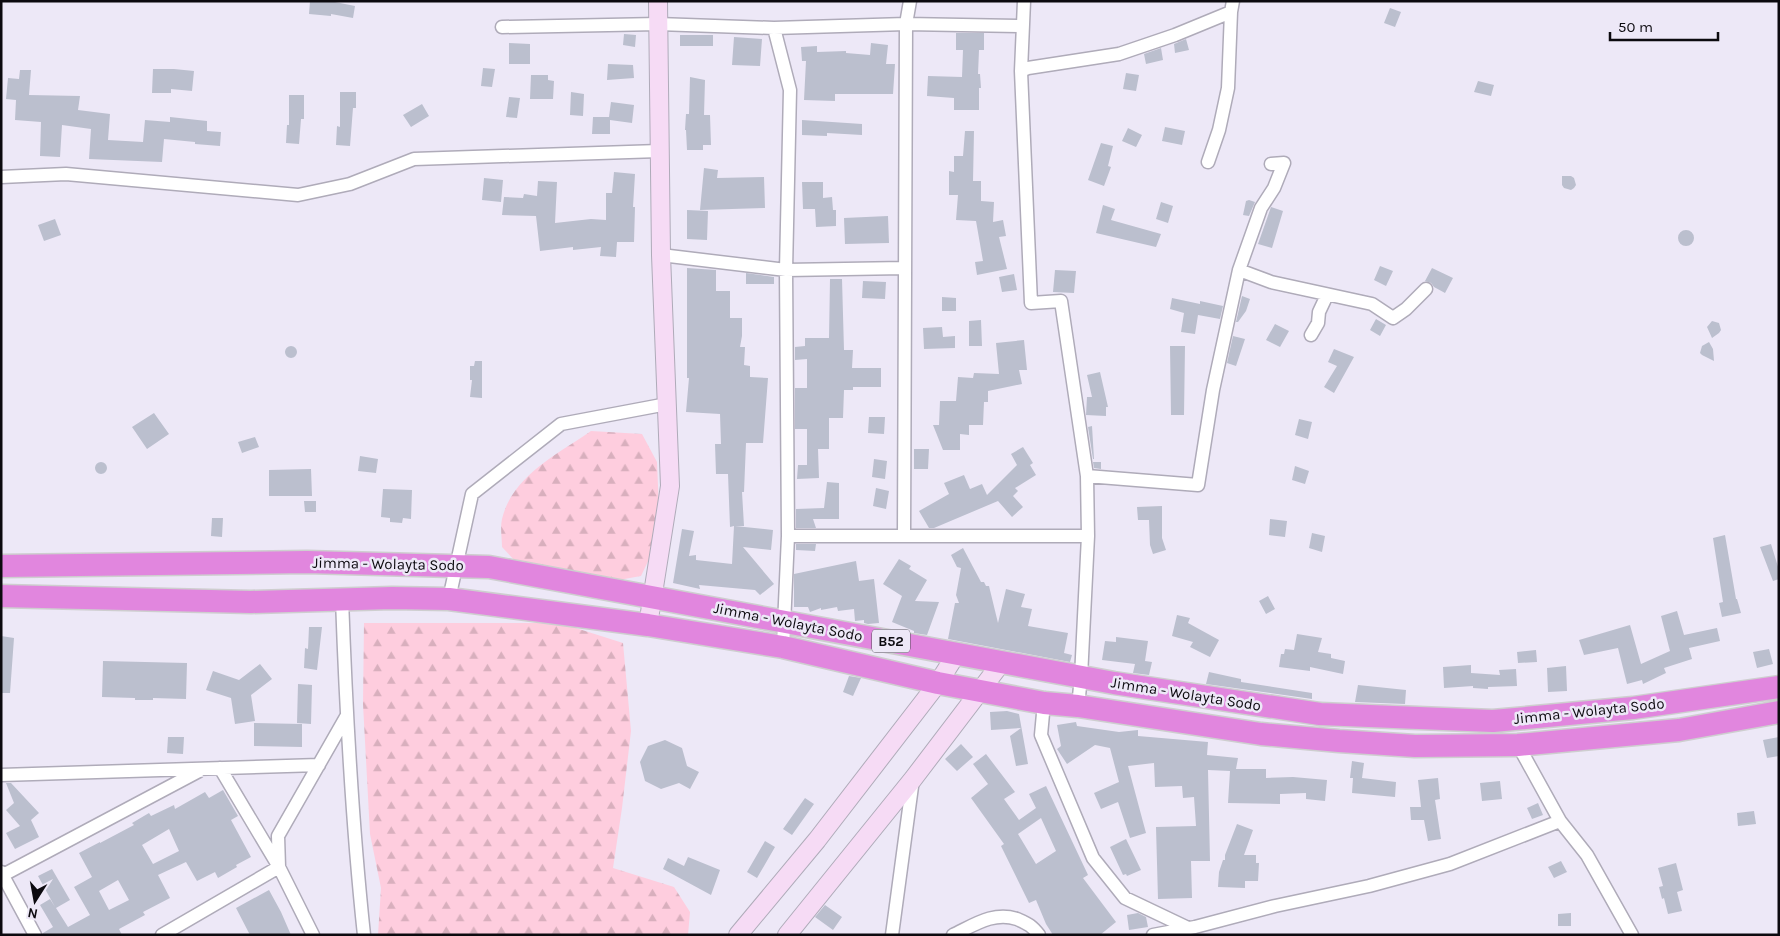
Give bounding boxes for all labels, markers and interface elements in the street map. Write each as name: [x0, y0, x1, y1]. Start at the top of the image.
scale bar: [1610, 10, 1718, 42]
text: 50 m: [1618, 18, 1653, 36]
street label: Jimma - Wolayta Sodo: [312, 554, 464, 574]
street label: Jimma - Wolayta Sodo: [712, 599, 864, 645]
road number: B52: [872, 630, 910, 652]
street label: Jimma - Wolayta Sodo: [1110, 673, 1262, 715]
street label: Jimma - Wolayta Sodo: [1513, 694, 1665, 728]
north arrow: [10, 876, 60, 926]
text: N: [26, 904, 39, 923]

